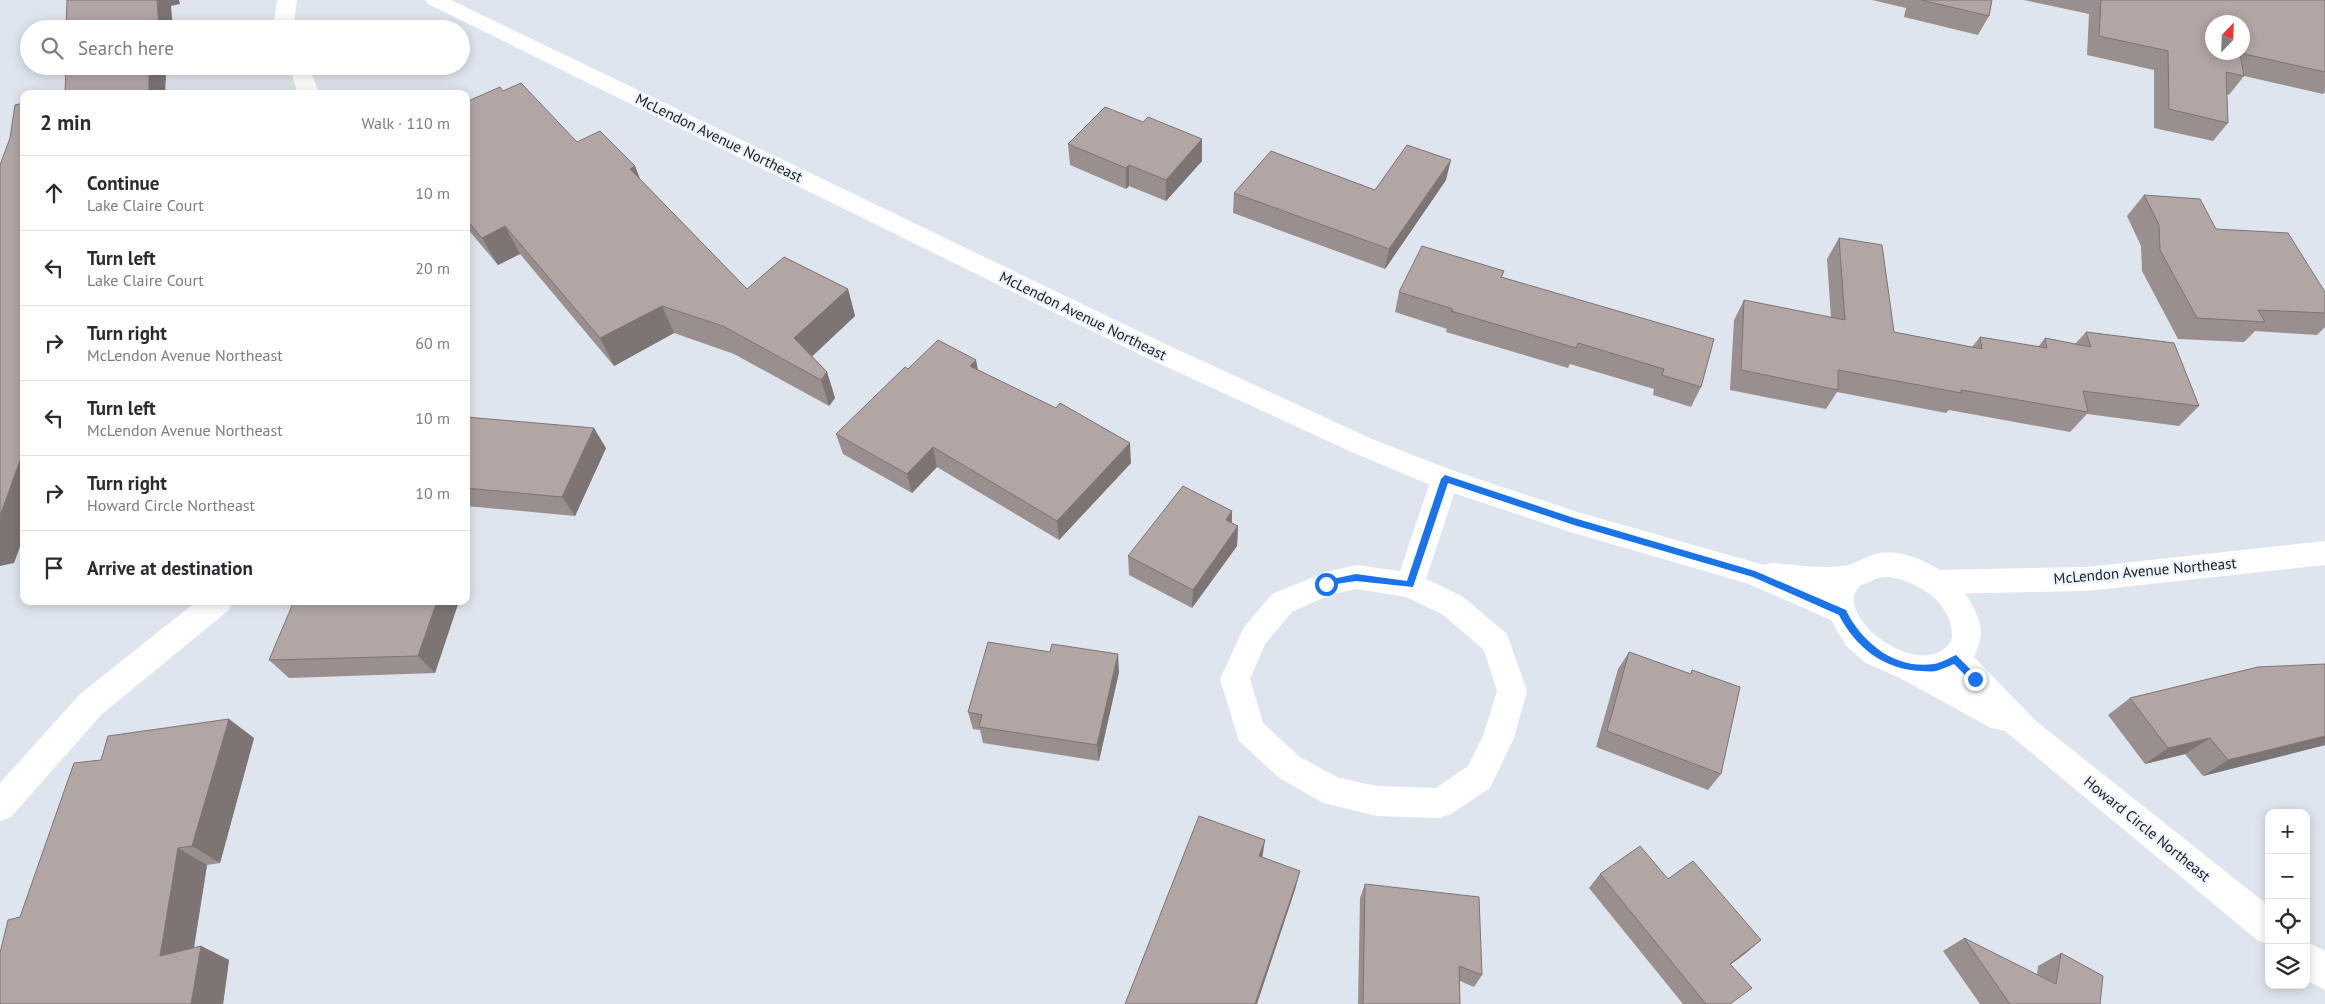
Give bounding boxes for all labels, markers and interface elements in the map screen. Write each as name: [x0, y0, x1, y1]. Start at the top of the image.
north arrow: [2205, 15, 2250, 60]
search box: [20, 20, 470, 75]
icon: search: [38, 34, 66, 62]
text: Search here: [78, 36, 174, 60]
street label: McLendon Avenue Northeast: [633, 89, 806, 186]
text: 2 min: [40, 109, 91, 136]
text: Walk · 110 m: [361, 113, 450, 133]
text: Continue: [87, 171, 159, 195]
icon: ahead: [40, 179, 68, 207]
text: 10 m: [415, 183, 450, 203]
text: Lake Claire Court: [87, 195, 204, 215]
text: Turn left: [87, 246, 156, 270]
icon: left: [40, 254, 68, 282]
text: 20 m: [415, 258, 450, 278]
street label: McLendon Avenue Northeast: [997, 267, 1170, 364]
text: Lake Claire Court: [87, 270, 204, 290]
text: Turn right: [87, 321, 167, 345]
icon: right: [40, 329, 68, 357]
text: 60 m: [415, 333, 450, 353]
text: McLendon Avenue Northeast: [87, 345, 283, 365]
text: Turn left: [87, 396, 156, 420]
icon: left: [40, 404, 68, 432]
text: 10 m: [415, 408, 450, 428]
text: McLendon Avenue Northeast: [87, 420, 283, 440]
text: Turn right: [87, 471, 167, 495]
icon: right: [40, 479, 68, 507]
text: 10 m: [415, 483, 450, 503]
text: Howard Circle Northeast: [87, 495, 255, 515]
street label: McLendon Avenue Northeast: [2053, 553, 2237, 588]
icon: arrive: [40, 554, 68, 582]
text: Arrive at destination: [87, 556, 253, 580]
route start: [1315, 573, 1338, 596]
route end: [1964, 668, 1987, 691]
street label: Howard Circle Northeast: [2080, 772, 2214, 886]
map controls: [2265, 809, 2310, 989]
button: +: [2265, 809, 2310, 854]
button: −: [2265, 854, 2310, 899]
button: locate: [2265, 899, 2310, 944]
button: layers: [2265, 944, 2310, 989]

